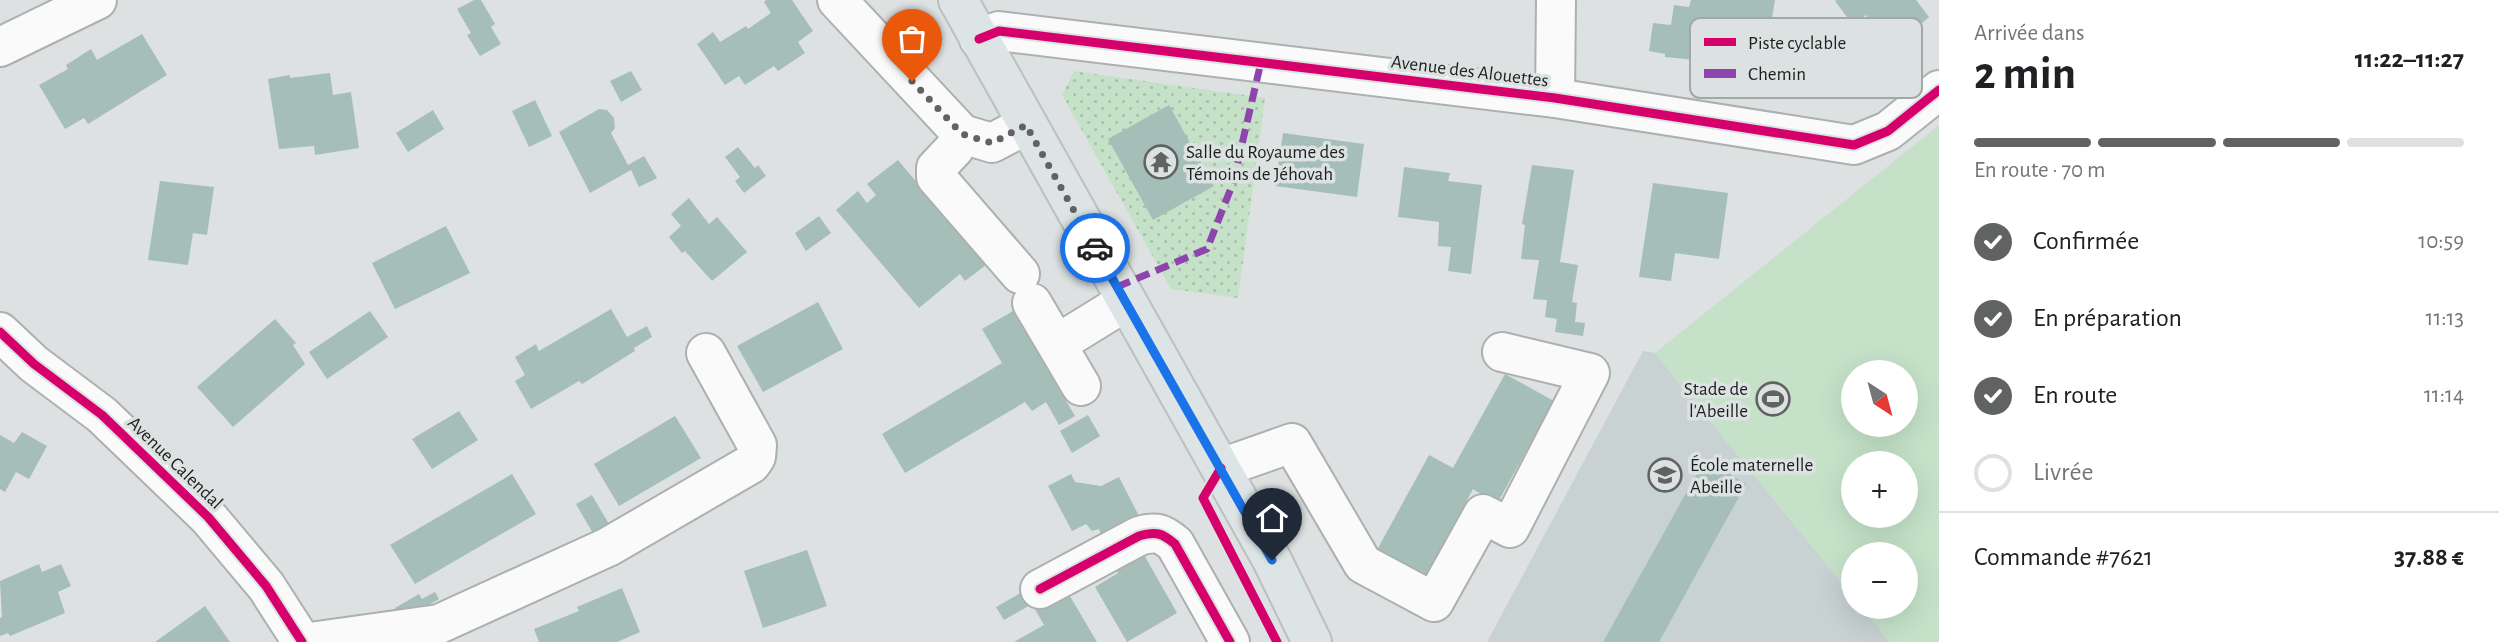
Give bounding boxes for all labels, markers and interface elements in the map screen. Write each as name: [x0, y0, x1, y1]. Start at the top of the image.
pin: [882, 9, 942, 81]
legend: [1690, 18, 1922, 98]
icon: bag: [893, 20, 931, 58]
text: Arrivée dans: [1974, 22, 2085, 45]
text: Piste cyclable: [1748, 34, 1846, 53]
text: 11:22–11:27: [2355, 46, 2464, 72]
text: 2 min: [1974, 51, 2076, 97]
street label: Avenue des Alouettes: [1390, 52, 1550, 91]
text: Chemin: [1748, 65, 1806, 84]
temple icon: Salle du Royaume des Témoins de Jéhovah: [1142, 143, 1180, 181]
place label: Salle du Royaume des Témoins de Jéhovah: [1186, 143, 1345, 184]
text: En route · 70 m: [1974, 159, 2105, 182]
courier: [1060, 213, 1130, 283]
icon: check: [1974, 223, 2012, 261]
text: Confirmée: [2033, 228, 2139, 254]
icon: car: [1076, 229, 1114, 267]
text: 10:59: [2418, 230, 2464, 253]
icon: check: [1974, 300, 2012, 338]
text: En préparation: [2033, 305, 2182, 331]
text: 11:13: [2426, 307, 2464, 330]
north arrow: [1841, 360, 1918, 438]
map controls: [1841, 360, 1918, 619]
icon: check: [1974, 377, 2012, 415]
place label: Stade de l'Abeille: [1684, 380, 1748, 421]
sports icon: Stade de l'Abeille: [1754, 380, 1792, 418]
text: En route: [2033, 382, 2117, 408]
text: 11:14: [2424, 384, 2464, 407]
street label: Avenue Calendal: [124, 413, 226, 513]
button: +: [1841, 451, 1918, 528]
place label: École maternelle Abeille: [1690, 454, 1813, 497]
school or university icon: École maternelle Abeille: [1646, 456, 1684, 494]
text: Livrée: [2033, 459, 2093, 485]
pin: [1242, 488, 1302, 560]
icon: home: [1253, 499, 1291, 537]
button: −: [1841, 542, 1918, 619]
text: Commande #7621: [1974, 544, 2153, 570]
text: 37.88 €: [2394, 544, 2464, 570]

